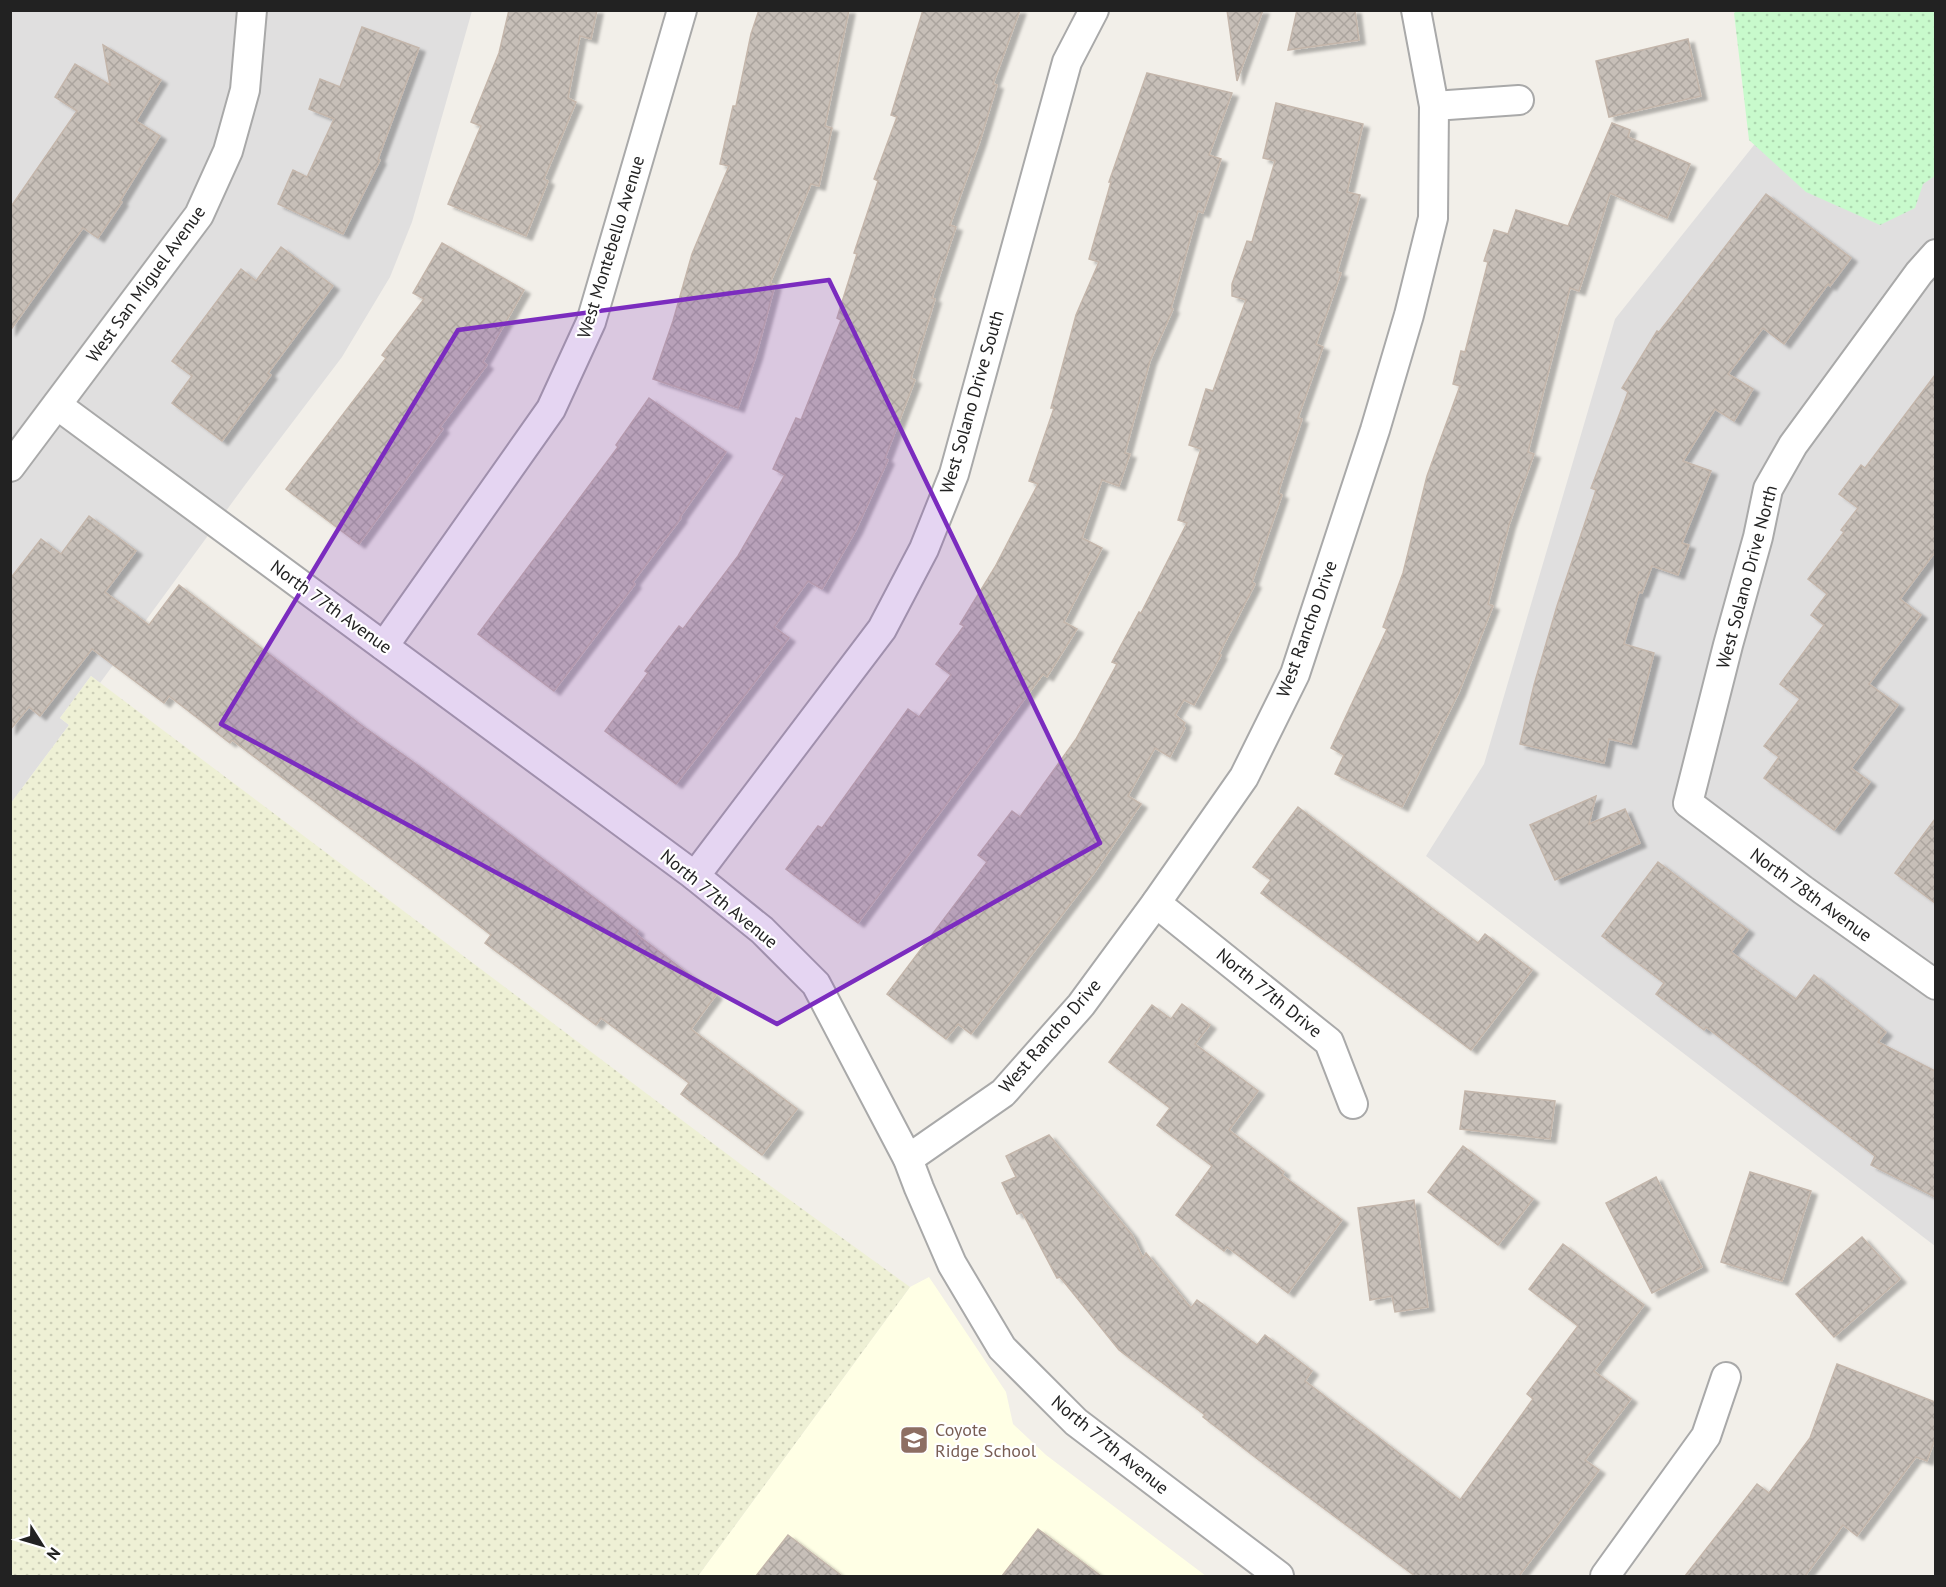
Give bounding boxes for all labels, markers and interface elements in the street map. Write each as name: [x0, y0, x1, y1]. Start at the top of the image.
street label: West Montebello Avenue: [572, 153, 649, 341]
street label: West San Miguel Avenue: [81, 201, 210, 367]
street label: West Solano Drive South: [934, 308, 1009, 496]
street label: West Solano Drive North: [1711, 483, 1782, 671]
street label: North 77th Avenue: [266, 555, 397, 658]
street label: West Rancho Drive: [1271, 557, 1342, 700]
street label: North 78th Avenue: [1746, 843, 1877, 947]
street label: North 77th Avenue: [656, 844, 783, 953]
street label: North 77th Drive: [1212, 943, 1327, 1042]
street label: West Rancho Drive: [994, 974, 1105, 1097]
street label: North 77th Avenue: [1047, 1390, 1174, 1499]
place label: Coyote Ridge School: [935, 1418, 1037, 1462]
school or university icon: Coyote Ridge School: [898, 1424, 930, 1456]
north arrow: [12, 1515, 72, 1575]
text: N: [43, 1544, 65, 1564]

